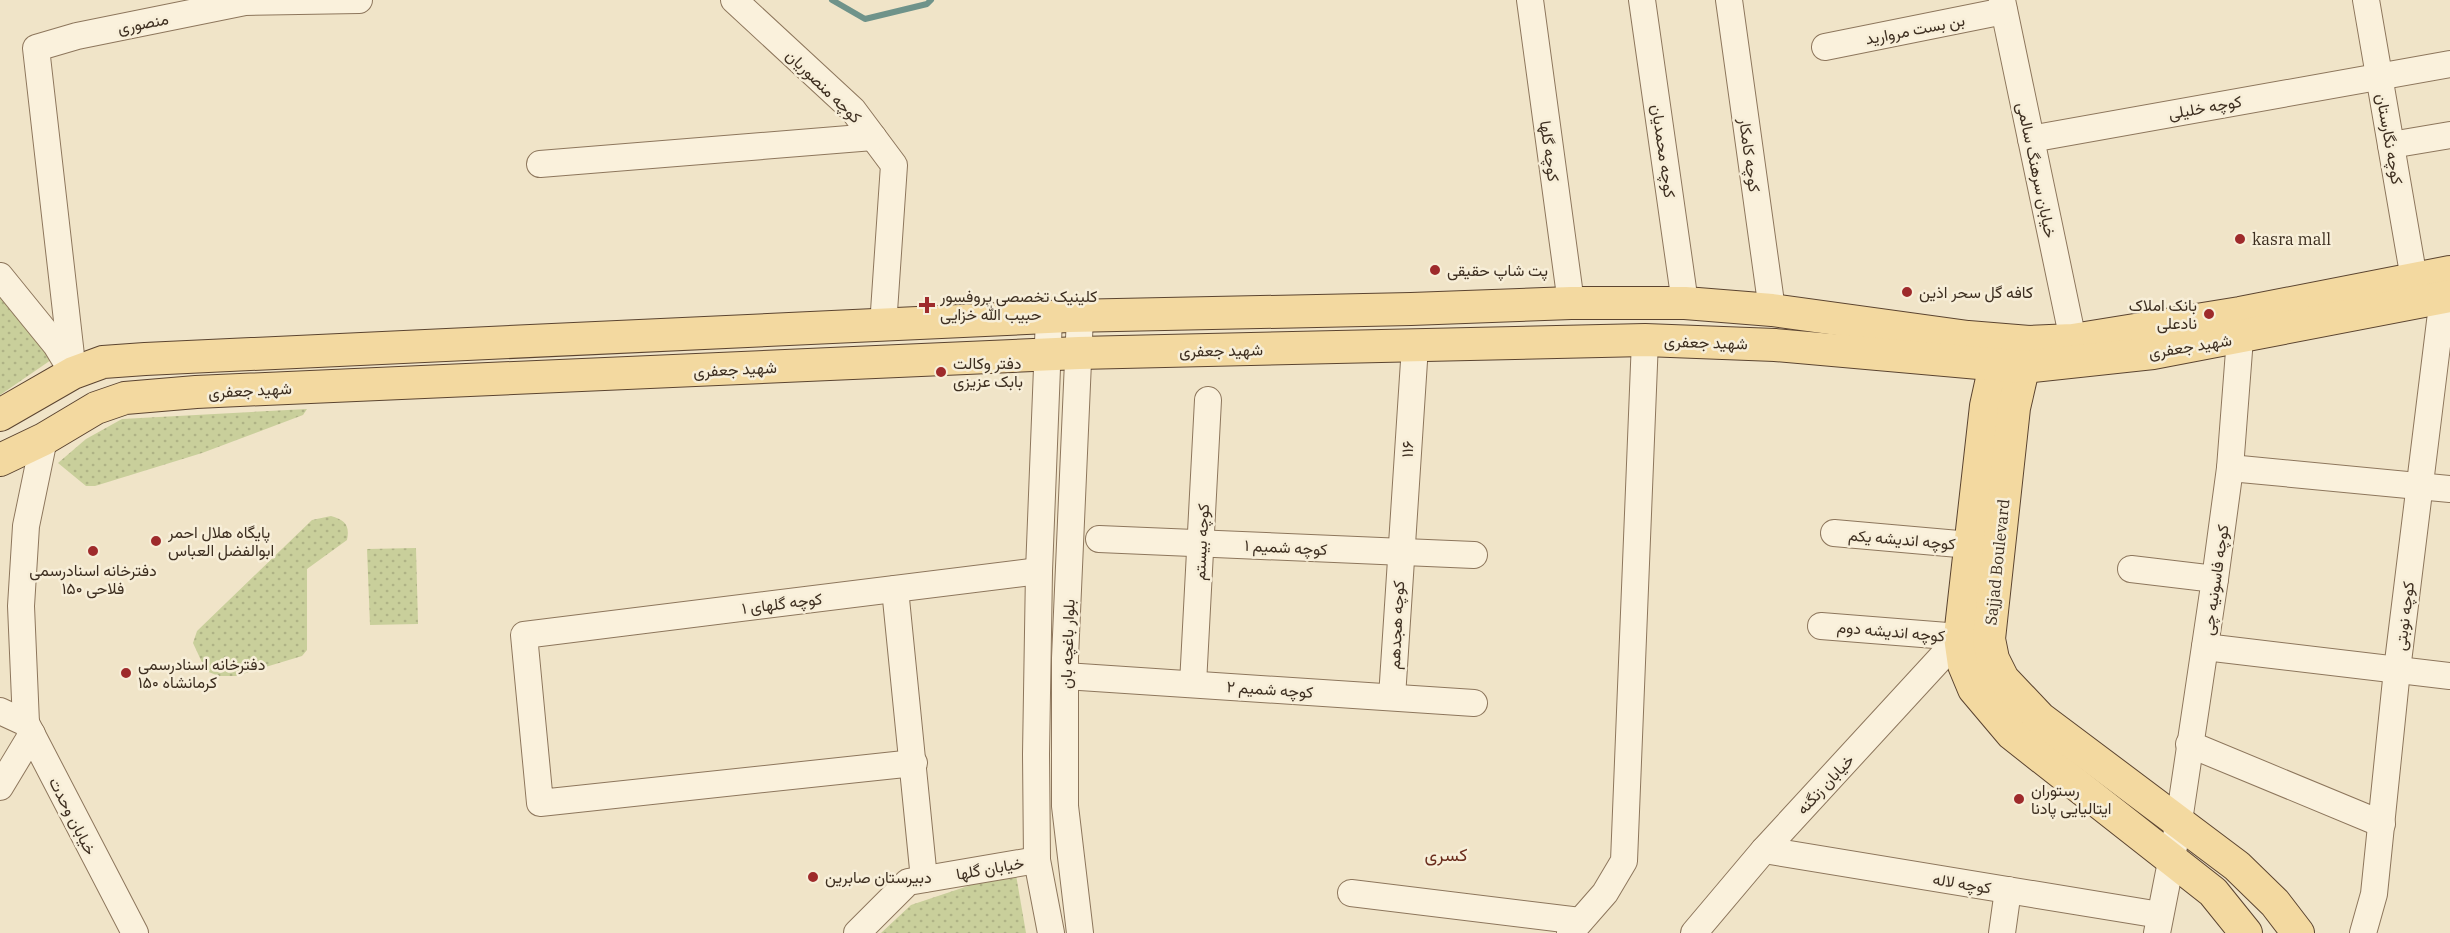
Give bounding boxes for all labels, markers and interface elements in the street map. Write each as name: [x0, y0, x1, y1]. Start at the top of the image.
street label: منصوری: [116, 8, 170, 39]
street label: بن بست مروارید: [1863, 10, 1967, 49]
street label: کوچه منصوریان: [781, 45, 866, 128]
street label: کوچه خلیلی: [2167, 91, 2244, 125]
street label: کوچه نگارستان: [2370, 92, 2408, 186]
street label: خیابان سرهنگ سالمی: [2012, 100, 2061, 240]
street label: کوچه محمدیان: [1646, 103, 1680, 199]
street label: کوچه کامکار: [1733, 116, 1765, 194]
street label: کوچه گلها: [1534, 119, 1564, 183]
place label: kasra mall: [2252, 229, 2331, 249]
marker: kasra mall: [2233, 232, 2247, 246]
place label: پت شاپ حقیقی: [1447, 260, 1548, 282]
marker: پت شاپ حقیقی: [1428, 263, 1442, 277]
place label: کافه گل سحر اذین: [1919, 282, 2033, 303]
marker: کافه گل سحر اذین: [1900, 285, 1914, 299]
place label: کلینیک تخصصی پروفسور حبیب الله خزایی: [939, 286, 1097, 325]
place label: بانک املاک نادعلی: [2129, 295, 2197, 334]
marker: کلینیک تخصصی پروفسور حبیب الله خزایی: [918, 296, 936, 314]
marker: بانک املاک نادعلی: [2202, 307, 2216, 321]
street label: شهید جعفری: [2147, 330, 2233, 363]
street label: شهید جعفری: [1664, 331, 1748, 354]
street label: شهید جعفری: [1179, 339, 1263, 362]
place label: دفتر وکالت بابک عزیزی: [953, 353, 1023, 392]
street label: شهید جعفری: [693, 357, 777, 382]
marker: دفتر وکالت بابک عزیزی: [934, 365, 948, 379]
street label: شهید جعفری: [208, 378, 292, 403]
street label: ۱۱۶: [1396, 440, 1418, 458]
street label: Sajjad Boulevard: [1980, 498, 2014, 626]
street label: کوچه بیستم: [1189, 503, 1215, 581]
place label: پایگاه هلال احمر ابوالفضل العباس: [167, 522, 274, 561]
street label: کوچه فاسونیه چی: [2197, 523, 2235, 637]
street label: کوچه اندیشه یکم: [1847, 524, 1956, 556]
marker: پایگاه هلال احمر ابوالفضل العباس: [149, 534, 163, 548]
street label: کوچه شمیم ۱: [1244, 535, 1328, 561]
marker: دفترخانه اسنادرسمی ۱۵۰ فلاحی: [86, 544, 100, 558]
place label: دفترخانه اسنادرسمی ۱۵۰ فلاحی: [29, 560, 157, 599]
street label: کوچه هجدهم: [1384, 580, 1410, 670]
street label: کوچه نوبتی: [2390, 580, 2420, 652]
street label: کوچه گلهای ۱: [741, 588, 824, 620]
street label: بلوار باغچه بان: [1055, 599, 1081, 689]
street label: کوچه اندیشه دوم: [1836, 616, 1946, 648]
place label: دفترخانه اسنادرسمی ۱۵۰ کرمانشاه: [138, 654, 265, 693]
marker: دفترخانه اسنادرسمی ۱۵۰ کرمانشاه: [119, 666, 133, 680]
street label: کوچه شمیم ۲: [1226, 676, 1314, 704]
street label: خیابان زنگنه: [1792, 750, 1859, 819]
street label: خیابان وحدت: [44, 774, 101, 859]
place label: رستوران ایتالیایی پادنا: [2031, 780, 2111, 820]
marker: رستوران ایتالیایی پادنا: [2012, 792, 2026, 806]
district label: کسری: [1425, 843, 1467, 866]
street label: خیابان گلها: [955, 852, 1026, 885]
place label: دبیرستان صابرین: [825, 867, 932, 888]
street label: کوچه لاله: [1931, 869, 1993, 899]
marker: دبیرستان صابرین: [806, 870, 820, 884]

